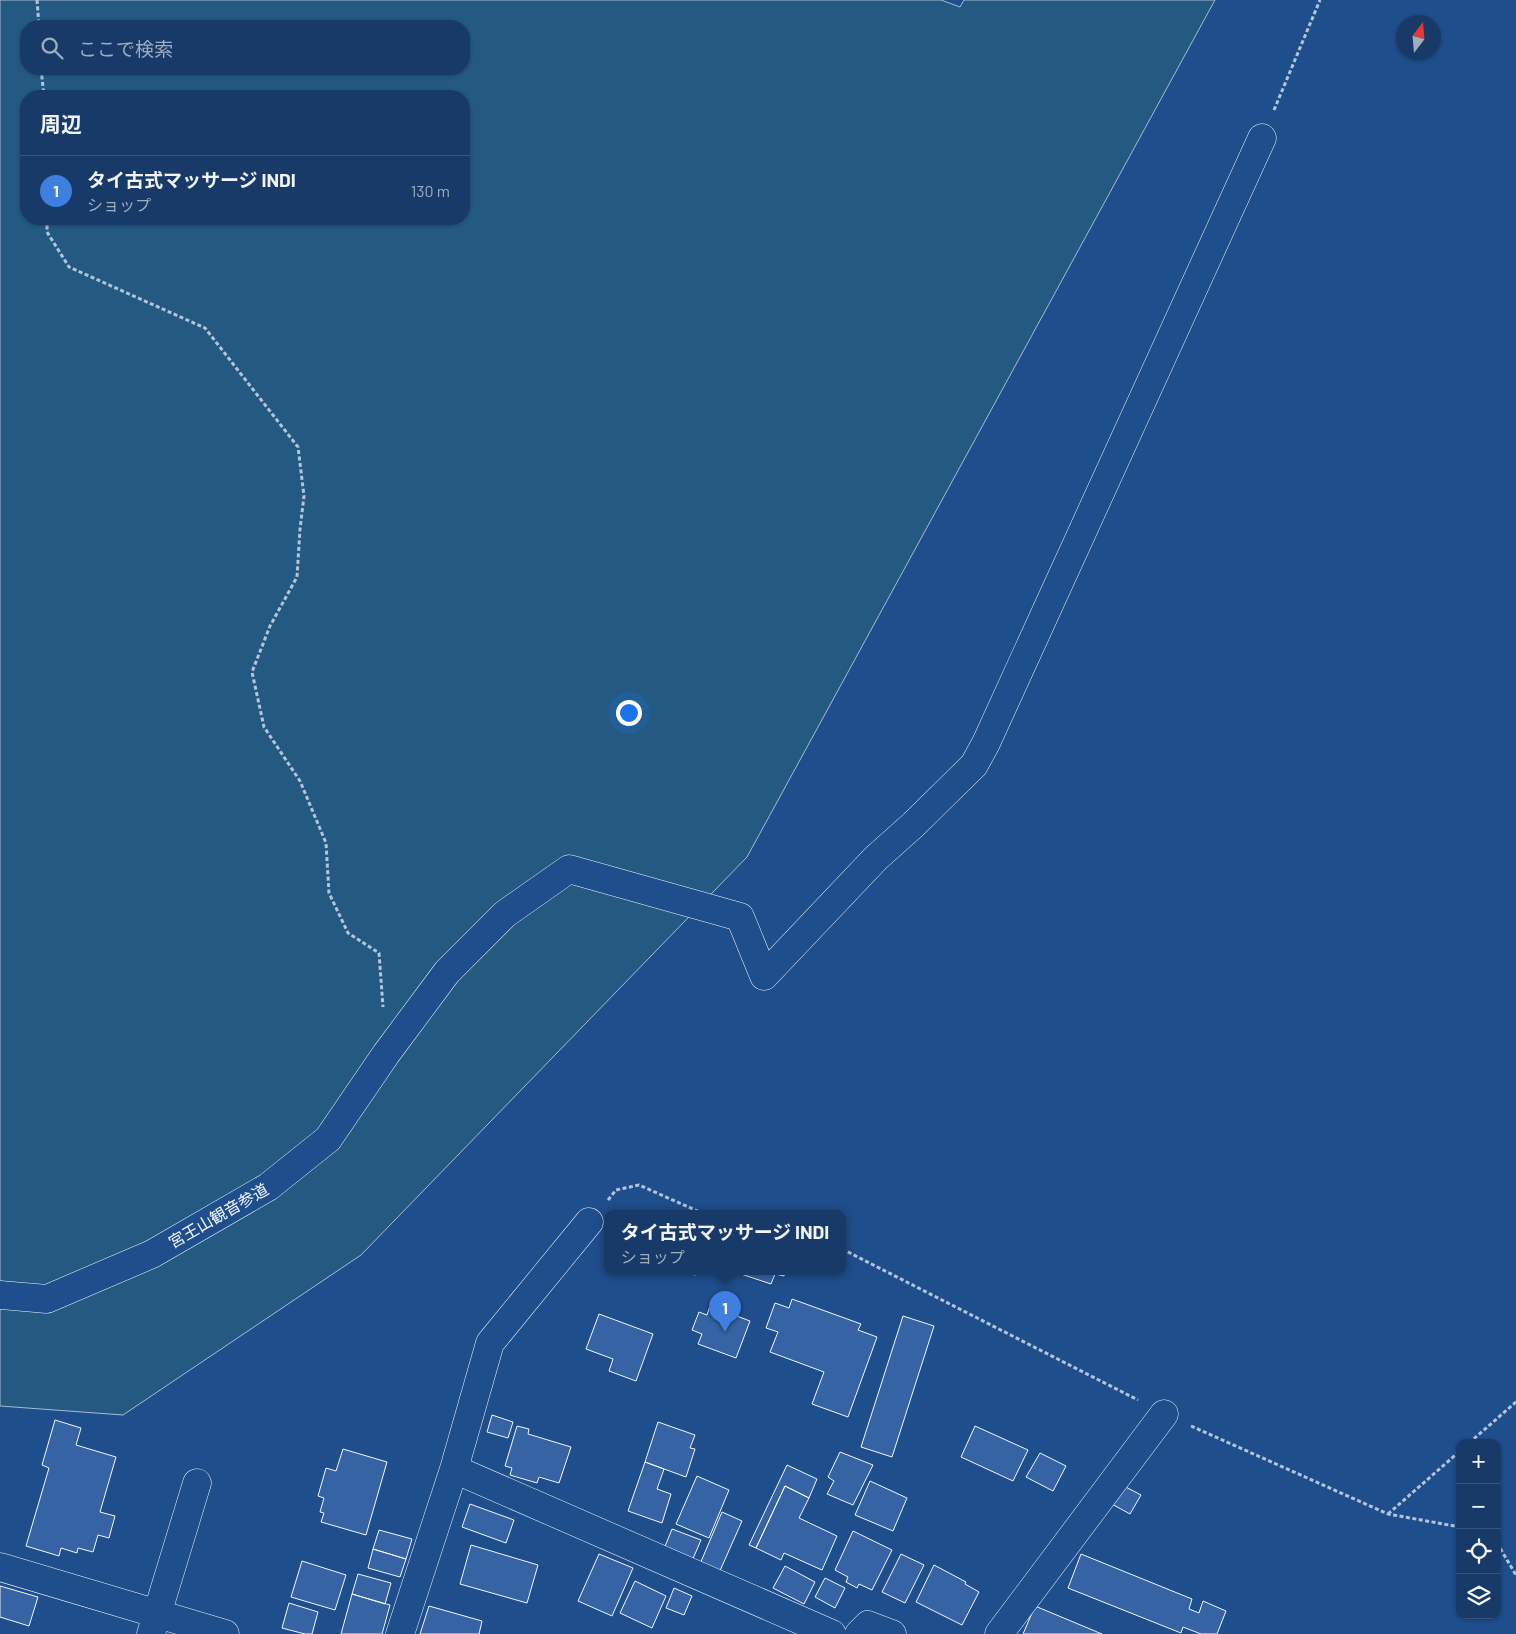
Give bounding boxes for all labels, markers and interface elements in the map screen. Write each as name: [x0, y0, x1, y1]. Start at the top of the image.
north arrow: [1396, 15, 1441, 60]
search box: [20, 20, 470, 75]
icon: search: [38, 34, 66, 62]
text: ここで検索: [78, 37, 173, 60]
text: 周辺: [40, 111, 82, 136]
text: タイ古式マッサージ INDI: [87, 168, 296, 191]
text: 1: [53, 181, 59, 200]
text: 130 m: [411, 181, 450, 200]
text: ショップ: [87, 195, 151, 214]
your location: [616, 700, 642, 726]
street label: 宮王山観音参道: [165, 1179, 271, 1251]
popup: [604, 1210, 846, 1275]
text: タイ古式マッサージ INDI: [621, 1220, 829, 1243]
text: ショップ: [621, 1247, 685, 1266]
pin: 1: [709, 1291, 741, 1332]
map controls: [1456, 1439, 1501, 1619]
button: +: [1456, 1439, 1501, 1484]
button: −: [1456, 1484, 1501, 1529]
button: locate: [1456, 1529, 1501, 1574]
button: layers: [1456, 1574, 1501, 1619]

